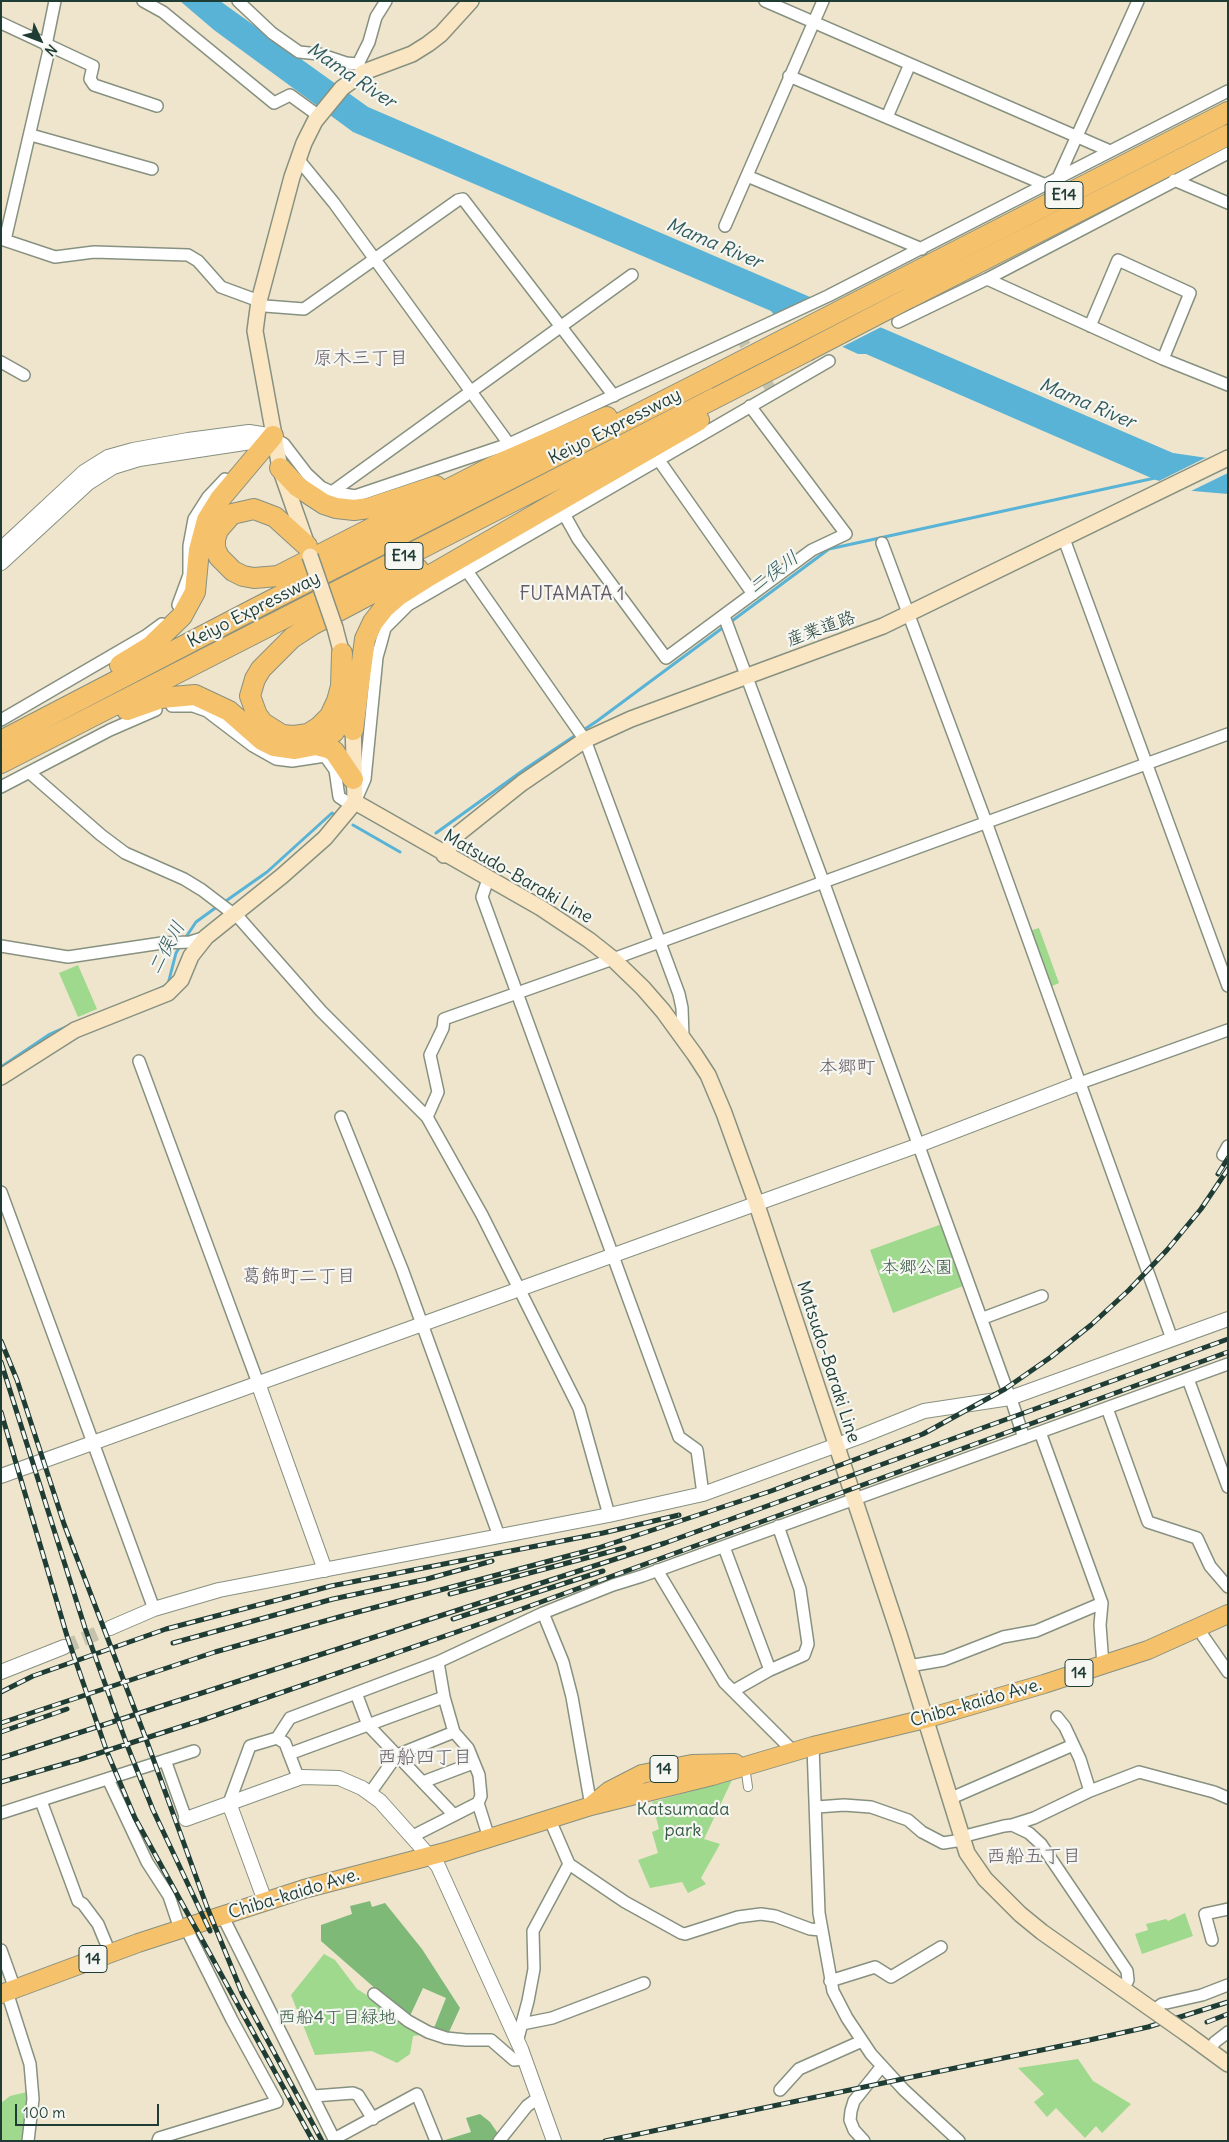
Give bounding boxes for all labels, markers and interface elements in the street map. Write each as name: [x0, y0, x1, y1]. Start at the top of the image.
north arrow: [15, 15, 65, 65]
water label: Mama River: [302, 38, 400, 114]
text: N: [41, 41, 61, 60]
road number: E14: [1045, 182, 1083, 208]
water label: Mama River: [663, 214, 765, 274]
district label: 原木三丁目: [314, 348, 408, 370]
water label: Mama River: [1036, 374, 1138, 434]
street label: Keiyo Expressway: [545, 384, 685, 470]
road number: E14: [385, 542, 423, 570]
water label: 二俣川: [744, 547, 804, 599]
street label: Keiyo Expressway: [184, 567, 324, 653]
district label: FUTAMATA 1: [513, 584, 631, 606]
street label: 産業道路: [783, 607, 859, 651]
street label: Matsudo-Baraki Line: [440, 825, 596, 929]
water label: 二俣川: [144, 917, 190, 979]
district label: 本郷町: [819, 1057, 875, 1079]
park label: 本郷公園: [881, 1257, 953, 1279]
district label: 葛飾町二丁目: [242, 1266, 356, 1288]
street label: Matsudo-Baraki Line: [792, 1278, 864, 1446]
road number: 14: [1065, 1660, 1093, 1686]
street label: Chiba-kaido Ave.: [908, 1674, 1044, 1732]
district label: 西船四丁目: [378, 1747, 472, 1769]
road number: 14: [650, 1756, 678, 1782]
park label: Katsumada park: [637, 1799, 729, 1842]
district label: 西船五丁目: [987, 1846, 1081, 1868]
street label: Chiba-kaido Ave.: [226, 1864, 362, 1924]
road number: 14: [79, 1946, 107, 1972]
park label: 西船4丁目緑地: [278, 2007, 396, 2029]
scale bar: [18, 2094, 161, 2126]
text: 100 m: [23, 2103, 65, 2122]

